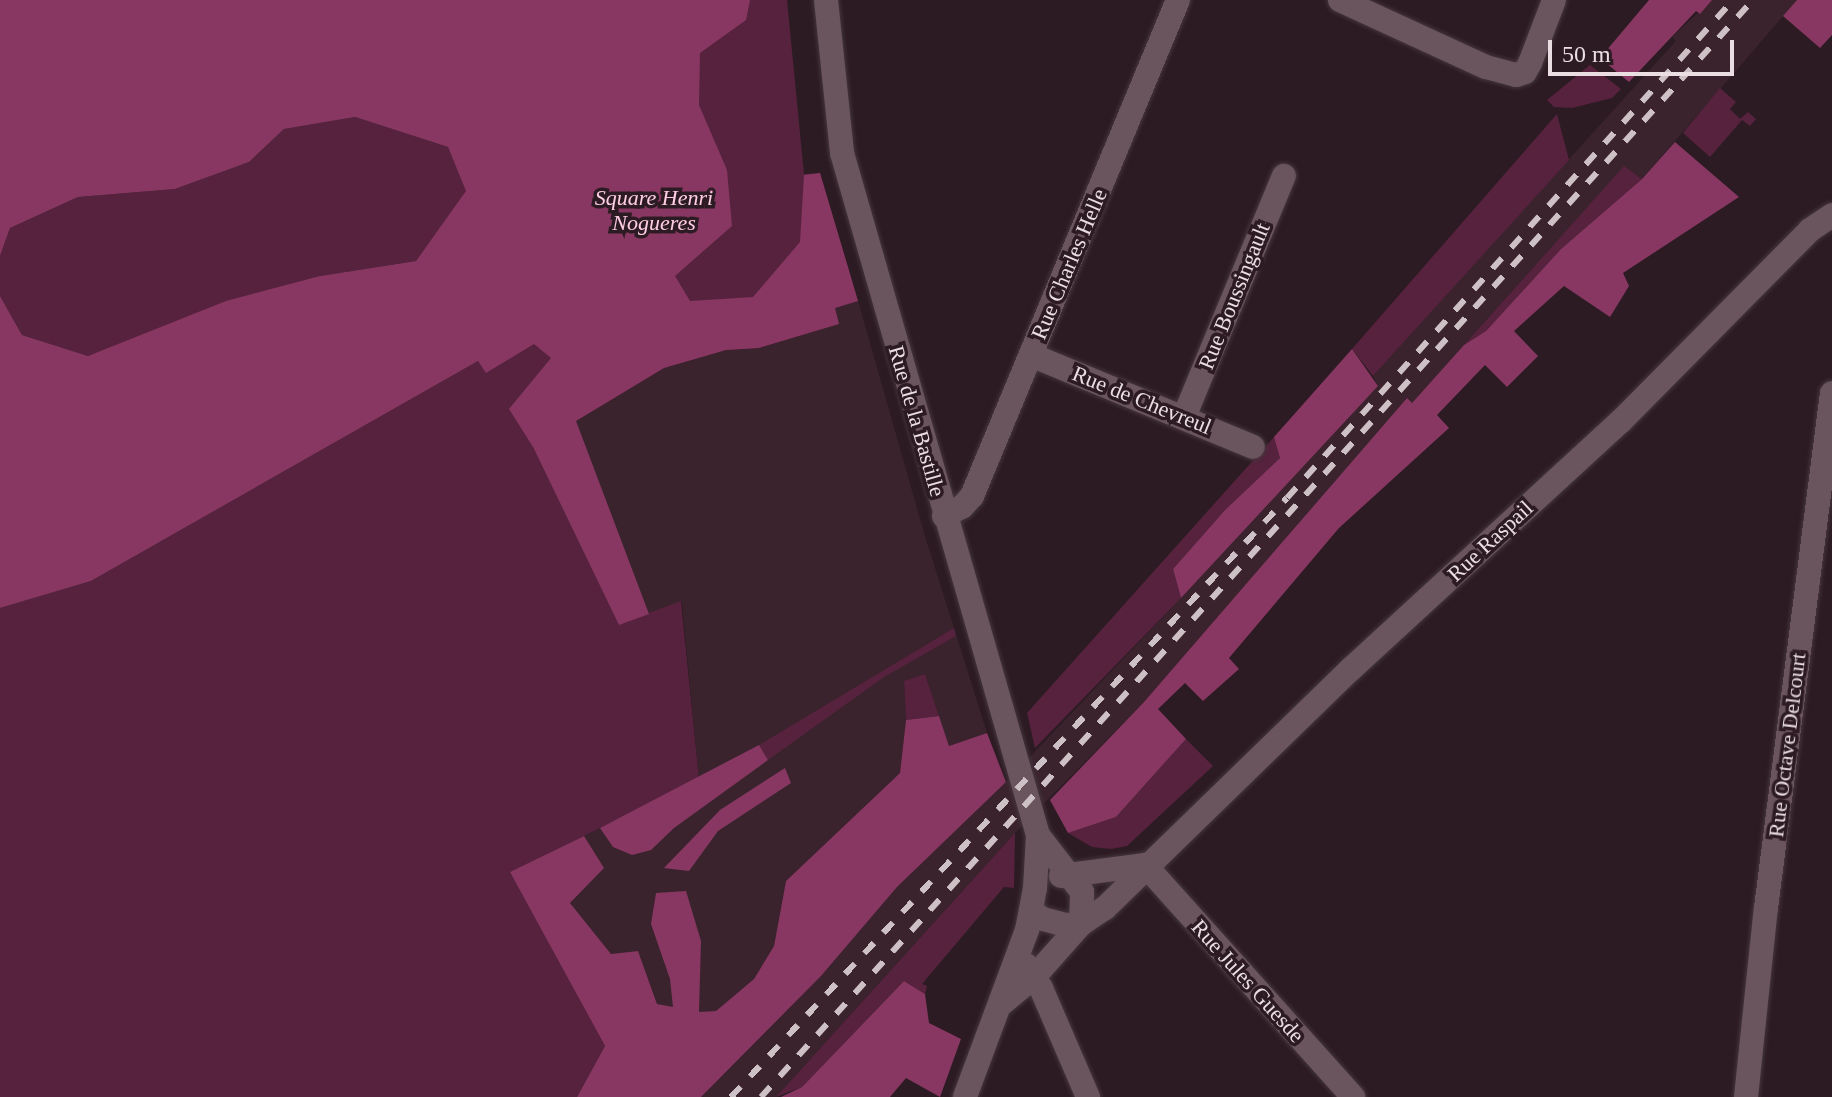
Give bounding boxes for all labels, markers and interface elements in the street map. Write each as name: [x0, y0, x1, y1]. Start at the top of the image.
scale bar: [1552, 24, 1738, 74]
text: 50 m: [1562, 41, 1611, 67]
park label: Square Henri Nogueres: [595, 184, 713, 236]
street label: Rue Charles Helle: [1025, 185, 1113, 343]
street label: Rue Boussingault: [1193, 219, 1275, 373]
street label: Rue de la Bastille: [883, 342, 951, 500]
street label: Rue de Chevreul: [1069, 360, 1215, 440]
street label: Rue Raspail: [1442, 495, 1538, 587]
street label: Rue Octave Delcourt: [1763, 651, 1811, 839]
street label: Rue Jules Guesde: [1186, 914, 1310, 1048]

